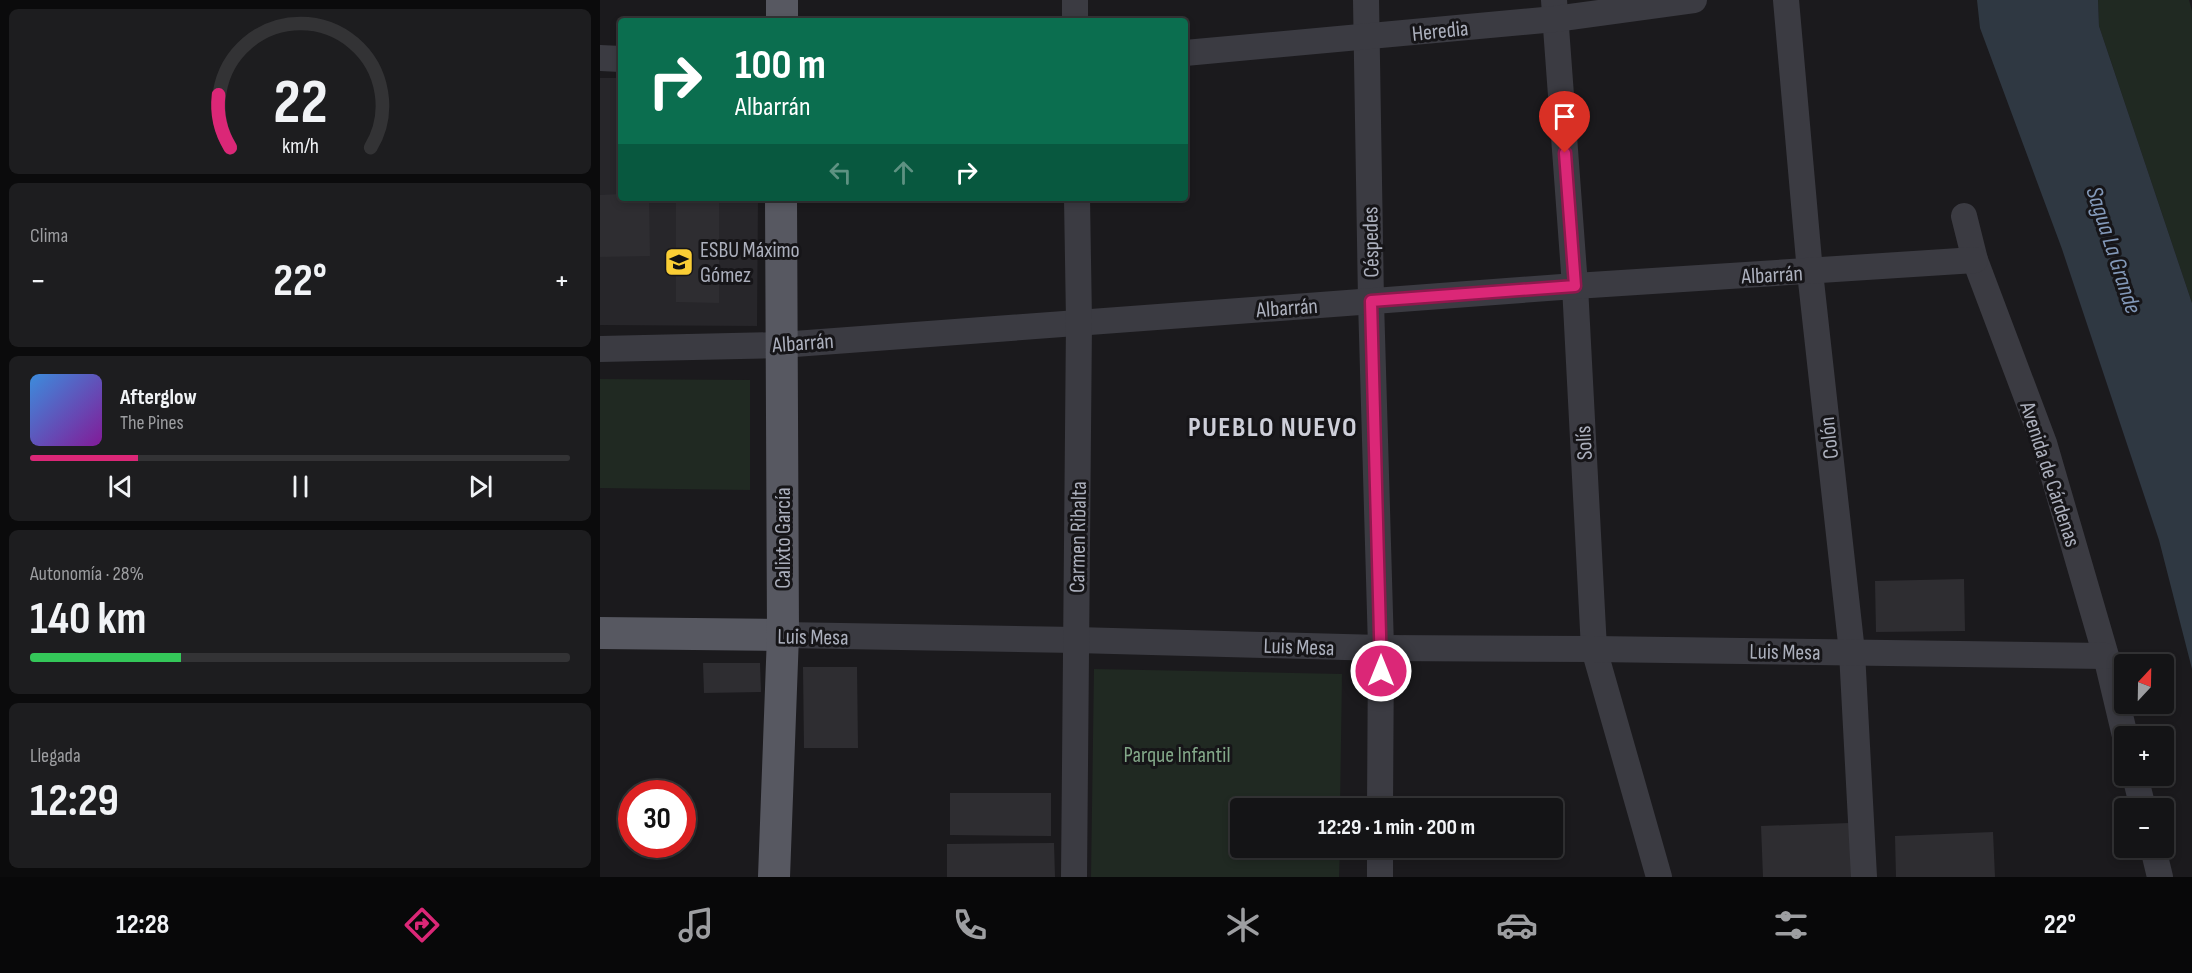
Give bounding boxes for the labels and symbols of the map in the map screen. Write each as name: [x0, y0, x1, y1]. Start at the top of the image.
street label: Heredia: [1411, 15, 1470, 48]
pin: [1539, 91, 1590, 153]
water label: Sagua La Grande: [2079, 183, 2148, 317]
street label: Céspedes: [1357, 206, 1386, 278]
place label: ESBU Máximo Gómez: [700, 237, 800, 289]
school or university icon: ESBU Máximo Gómez: [663, 246, 695, 278]
street label: Albarrán: [1740, 260, 1804, 291]
street label: Albarrán: [1254, 293, 1319, 324]
street label: Albarrán: [770, 328, 835, 359]
street label: Avenida de Cárdenas: [2013, 398, 2086, 551]
district label: PUEBLO NUEVO: [1188, 411, 1358, 444]
street label: Colón: [1814, 415, 1845, 460]
street label: Solís: [1570, 425, 1599, 461]
street label: Carmen Ribalta: [1064, 481, 1093, 593]
street label: Calixto García: [770, 487, 797, 589]
street label: Luis Mesa: [777, 623, 849, 652]
street label: Luis Mesa: [1263, 633, 1335, 662]
street label: Luis Mesa: [1749, 638, 1821, 667]
position arrow: [1349, 639, 1413, 703]
north arrow: [2114, 654, 2174, 714]
park label: Parque Infantil: [1123, 742, 1231, 769]
speed limit sign: 30: [618, 780, 696, 858]

